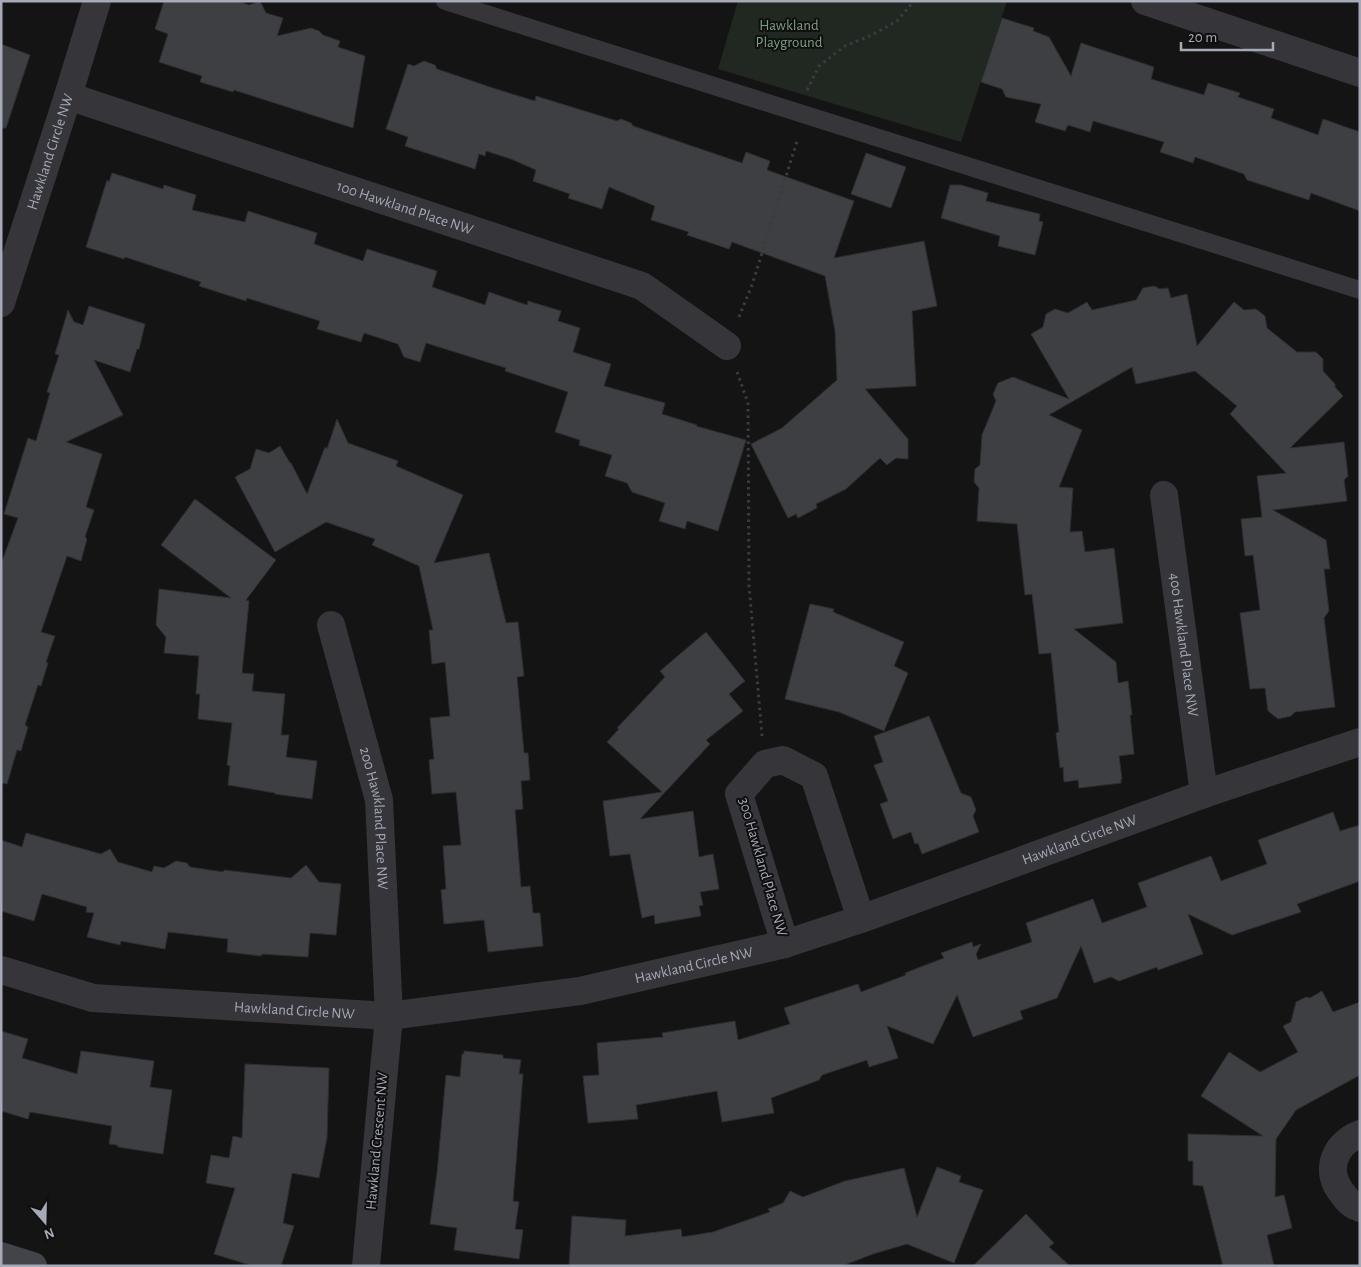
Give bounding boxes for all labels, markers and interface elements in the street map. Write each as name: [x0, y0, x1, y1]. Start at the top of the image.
park label: Hawkland Playground: [756, 18, 823, 50]
scale bar: [1181, 20, 1274, 52]
text: 20 m: [1188, 30, 1217, 45]
street label: Hawkland Circle NW: [24, 91, 76, 212]
street label: 100 Hawkland Place NW: [335, 178, 476, 237]
street label: 400 Hawkland Place NW: [1167, 572, 1201, 718]
street label: 200 Hawkland Place NW: [357, 745, 391, 891]
street label: 300 Hawkland Place NW: [736, 796, 790, 939]
street label: Hawkland Circle NW: [1020, 812, 1139, 867]
street label: Hawkland Circle NW: [633, 944, 755, 986]
street label: Hawkland Circle NW: [234, 999, 356, 1021]
street label: Hawkland Crescent NW: [364, 1071, 391, 1210]
north arrow: [20, 1197, 70, 1247]
text: N: [42, 1225, 56, 1242]

